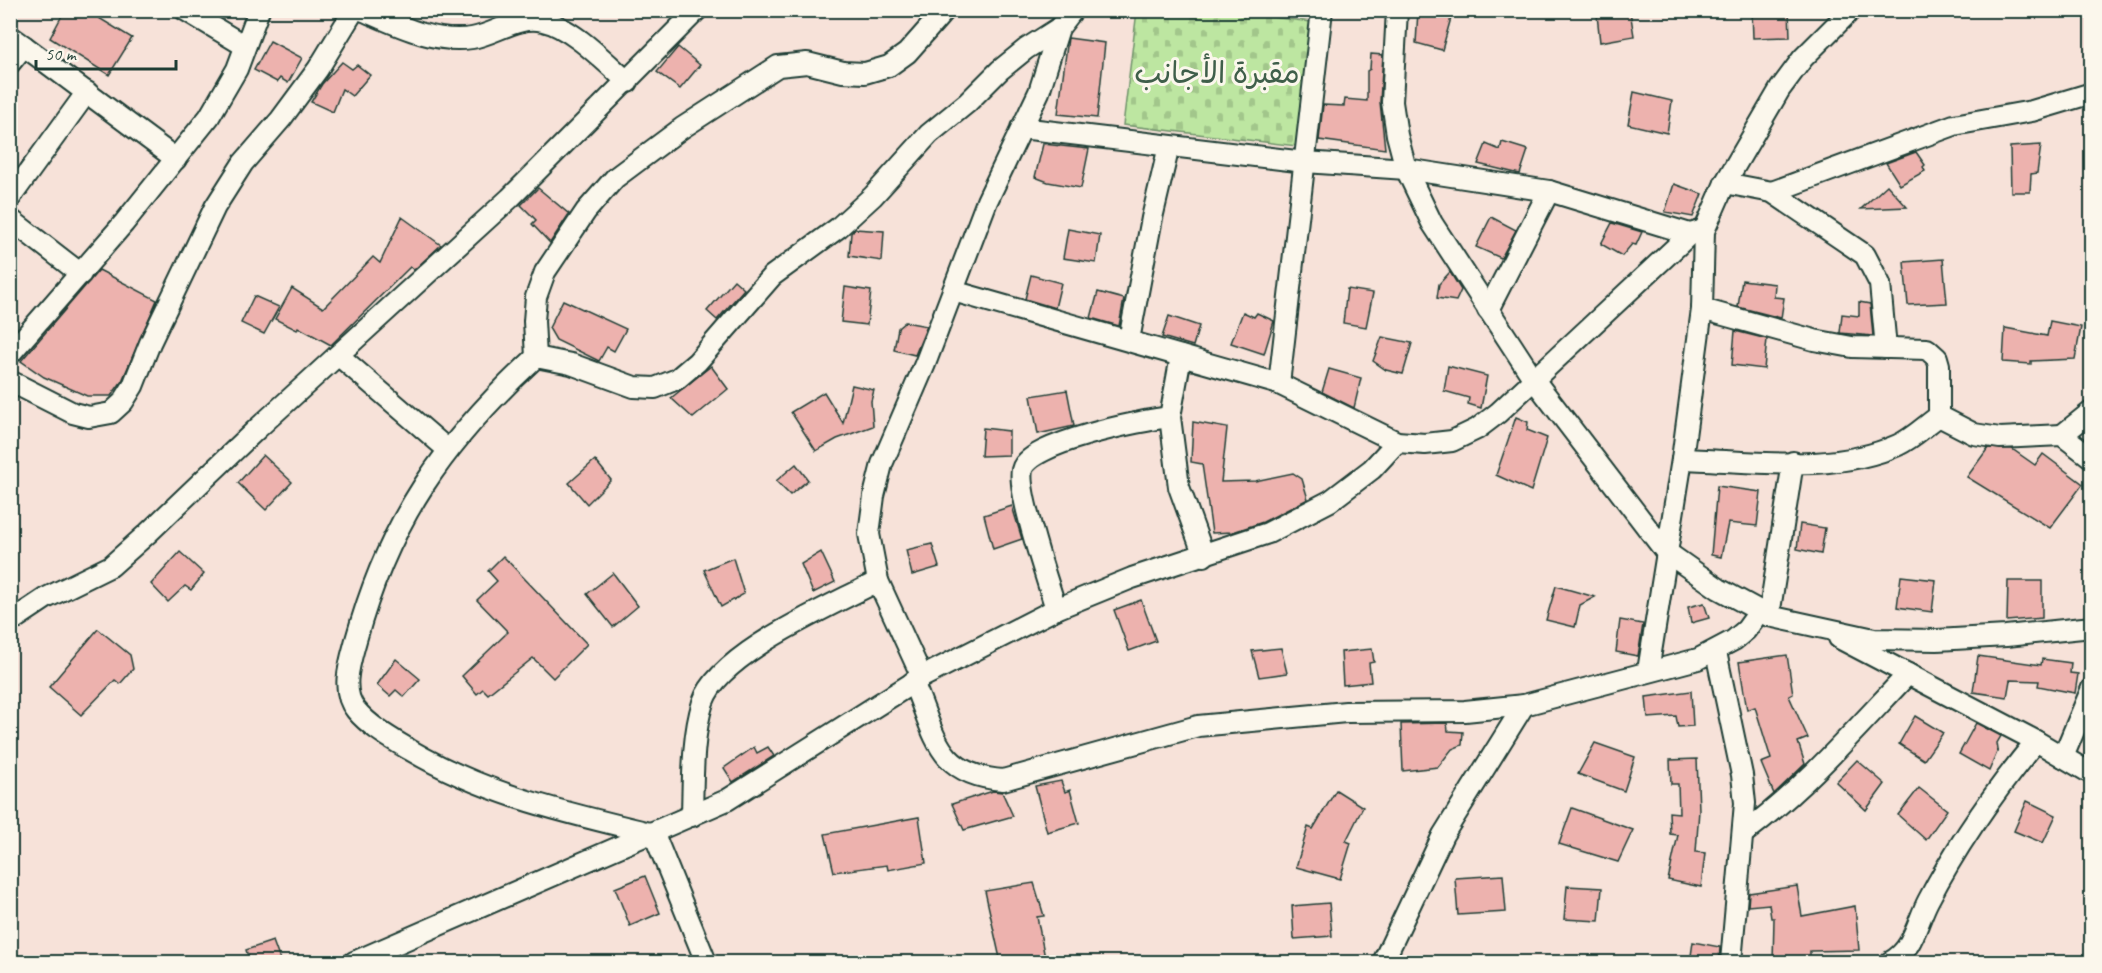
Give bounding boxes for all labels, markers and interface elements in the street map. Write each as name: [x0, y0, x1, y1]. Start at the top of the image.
scale bar: [36, 33, 176, 71]
text: 50 m: [45, 43, 78, 65]
park label: مقبرة الأجانب: [1134, 53, 1300, 92]

